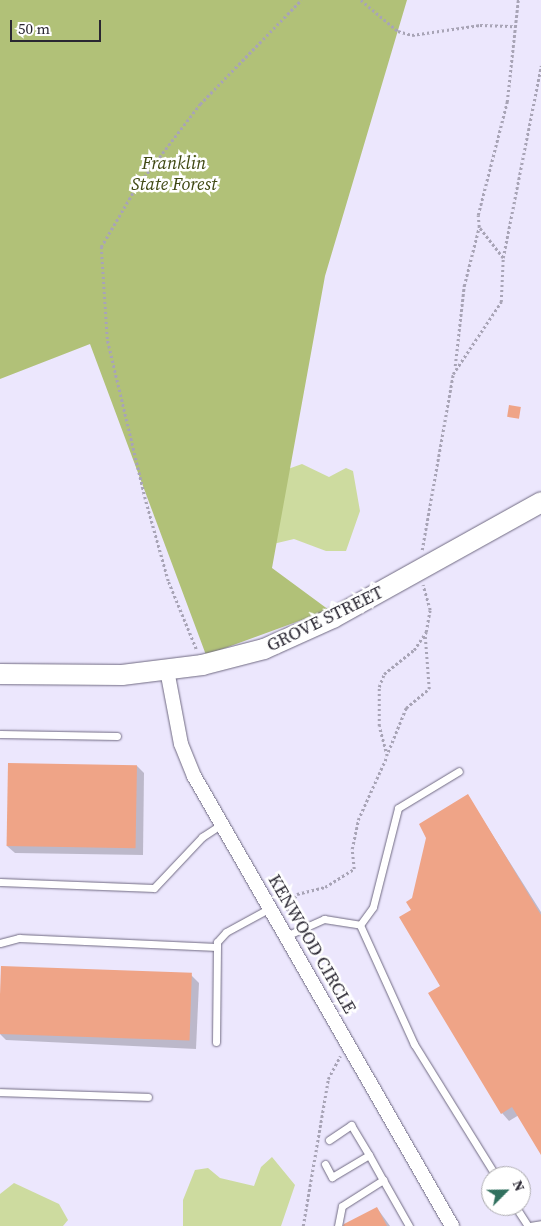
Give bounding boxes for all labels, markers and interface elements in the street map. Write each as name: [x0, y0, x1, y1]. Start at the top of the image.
scale bar: [12, 10, 104, 42]
text: 50 m: [18, 18, 50, 39]
park label: Franklin State Forest: [131, 153, 217, 195]
street label: GROVE STREET: [263, 581, 387, 657]
street label: KENWOOD CIRCLE: [263, 871, 361, 1017]
north arrow: [481, 1166, 531, 1216]
text: N: [508, 1177, 530, 1194]

